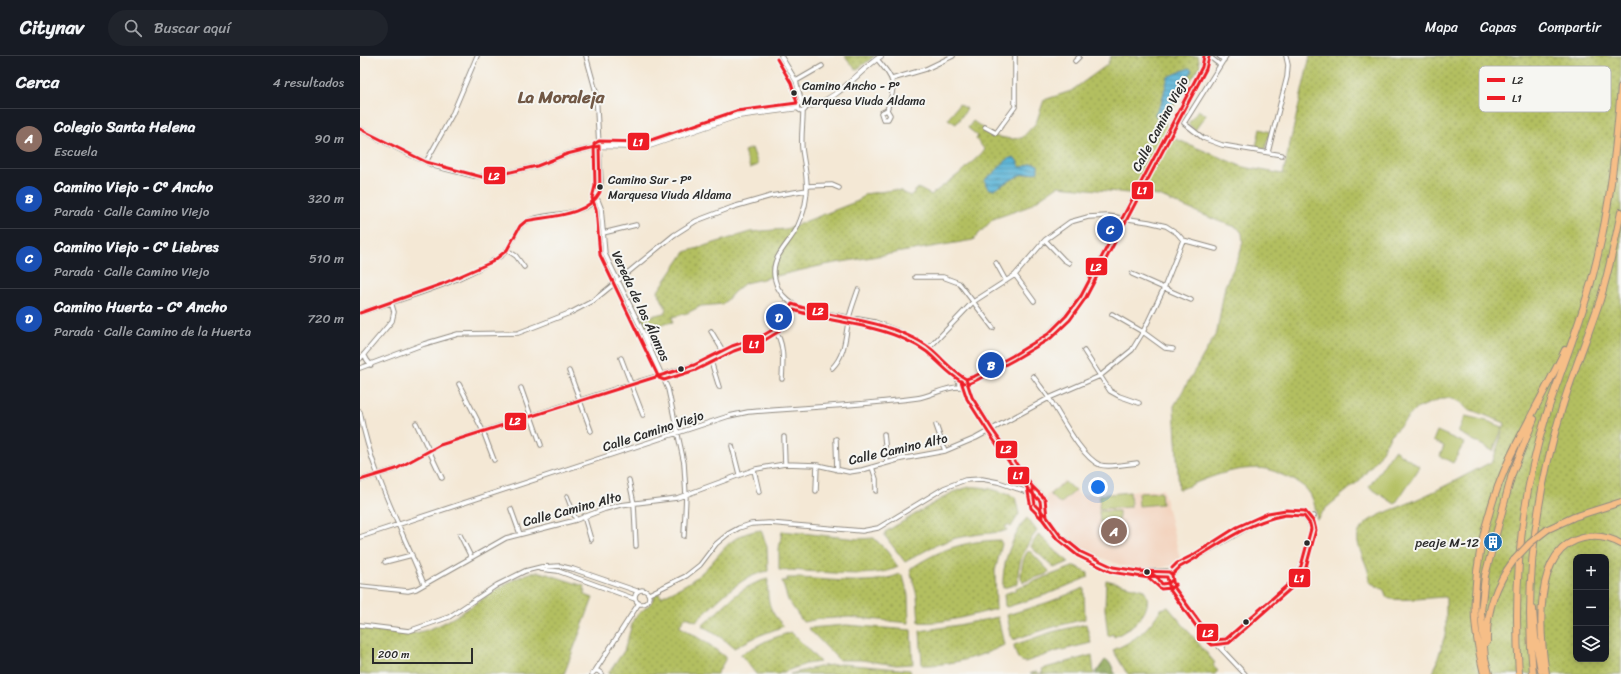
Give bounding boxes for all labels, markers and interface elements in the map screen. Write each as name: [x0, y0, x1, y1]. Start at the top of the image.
search box: [108, 10, 388, 46]
text: Citynav: [20, 11, 84, 44]
text: Buscar aquí: [154, 15, 230, 41]
text: Mapa: [1425, 15, 1458, 40]
text: Capas: [1480, 15, 1517, 40]
text: Compartir: [1539, 15, 1601, 40]
icon: search: [122, 17, 144, 39]
legend: [1479, 66, 1611, 112]
text: Cerca: [16, 67, 59, 97]
text: 4 resultados: [273, 71, 344, 94]
text: L2: [1512, 71, 1524, 90]
street label: Calle Camino Viejo: [1125, 72, 1195, 176]
place label: Camino Ancho - Pº Marquesa Viuda Aldama: [802, 75, 925, 112]
district label: La Moraleja: [518, 82, 605, 112]
marker: Camino Ancho - Pº Marquesa Viuda Aldama: [789, 88, 799, 98]
text: L1: [1512, 89, 1522, 108]
text: Colegio Santa Helena: [54, 114, 195, 140]
text: A: [25, 127, 33, 150]
text: 90 m: [314, 127, 344, 150]
line badge: L1: [627, 132, 650, 151]
text: L1: [633, 133, 643, 152]
text: Escuela: [54, 140, 98, 163]
line badge: L2: [483, 166, 506, 185]
text: L2: [488, 167, 500, 186]
place label: Camino Sur - Pº Marquesa Viuda Aldama: [608, 169, 731, 206]
text: Camino Viejo - Cº Ancho: [54, 174, 213, 200]
line badge: L1: [1131, 181, 1154, 200]
text: L1: [1137, 181, 1147, 200]
marker: Camino Sur - Pº Marquesa Viuda Aldama: [595, 182, 605, 192]
text: B: [25, 187, 33, 210]
text: 320 m: [308, 187, 344, 210]
text: Parada · Calle Camino Viejo: [54, 200, 209, 223]
pin: C: [1097, 214, 1123, 244]
text: Camino Viejo - Cº Liebres: [54, 234, 219, 260]
text: C: [25, 247, 33, 270]
text: 510 m: [309, 247, 344, 270]
street label: Vereda de los Álamos: [605, 247, 677, 365]
line badge: L2: [1085, 257, 1108, 276]
text: L2: [1090, 258, 1102, 277]
text: Parada · Calle Camino Viejo: [54, 260, 209, 283]
text: Camino Huerta - Cº Ancho: [54, 294, 227, 320]
pin: D: [766, 302, 792, 332]
line badge: L2: [806, 302, 829, 321]
text: L2: [812, 302, 824, 321]
text: D: [25, 307, 33, 330]
text: 720 m: [307, 307, 344, 330]
text: Parada · Calle Camino de la Huerta: [54, 320, 251, 343]
line badge: L1: [742, 334, 765, 354]
text: L1: [749, 335, 759, 354]
pin: B: [978, 350, 1004, 380]
unlabelled marker: [676, 364, 686, 374]
street label: Calle Camino Viejo: [599, 404, 707, 458]
line badge: L2: [504, 412, 527, 431]
text: L2: [509, 412, 521, 431]
street label: Calle Camino Alto: [846, 426, 950, 472]
line badge: L2: [995, 440, 1018, 459]
text: L2: [1000, 440, 1012, 459]
line badge: L1: [1007, 466, 1030, 485]
text: L1: [1013, 466, 1023, 485]
your location: [1088, 477, 1108, 497]
street label: Calle Camino Alto: [520, 485, 624, 533]
pin: A: [1101, 516, 1127, 546]
place label: peaje M-12: [1414, 531, 1479, 554]
building icon: peaje M-12: [1482, 531, 1504, 553]
unlabelled marker: [1302, 538, 1312, 548]
map controls: [1573, 554, 1609, 662]
button: +: [1573, 554, 1609, 590]
unlabelled marker: [1142, 567, 1152, 577]
line badge: L1: [1288, 568, 1311, 588]
text: L1: [1294, 569, 1304, 588]
button: −: [1573, 590, 1609, 626]
unlabelled marker: [1241, 617, 1251, 627]
line badge: L2: [1196, 623, 1219, 642]
text: L2: [1202, 624, 1214, 643]
button: layers: [1573, 626, 1609, 662]
text: 200 m: [378, 645, 410, 664]
scale bar: [372, 646, 473, 665]

